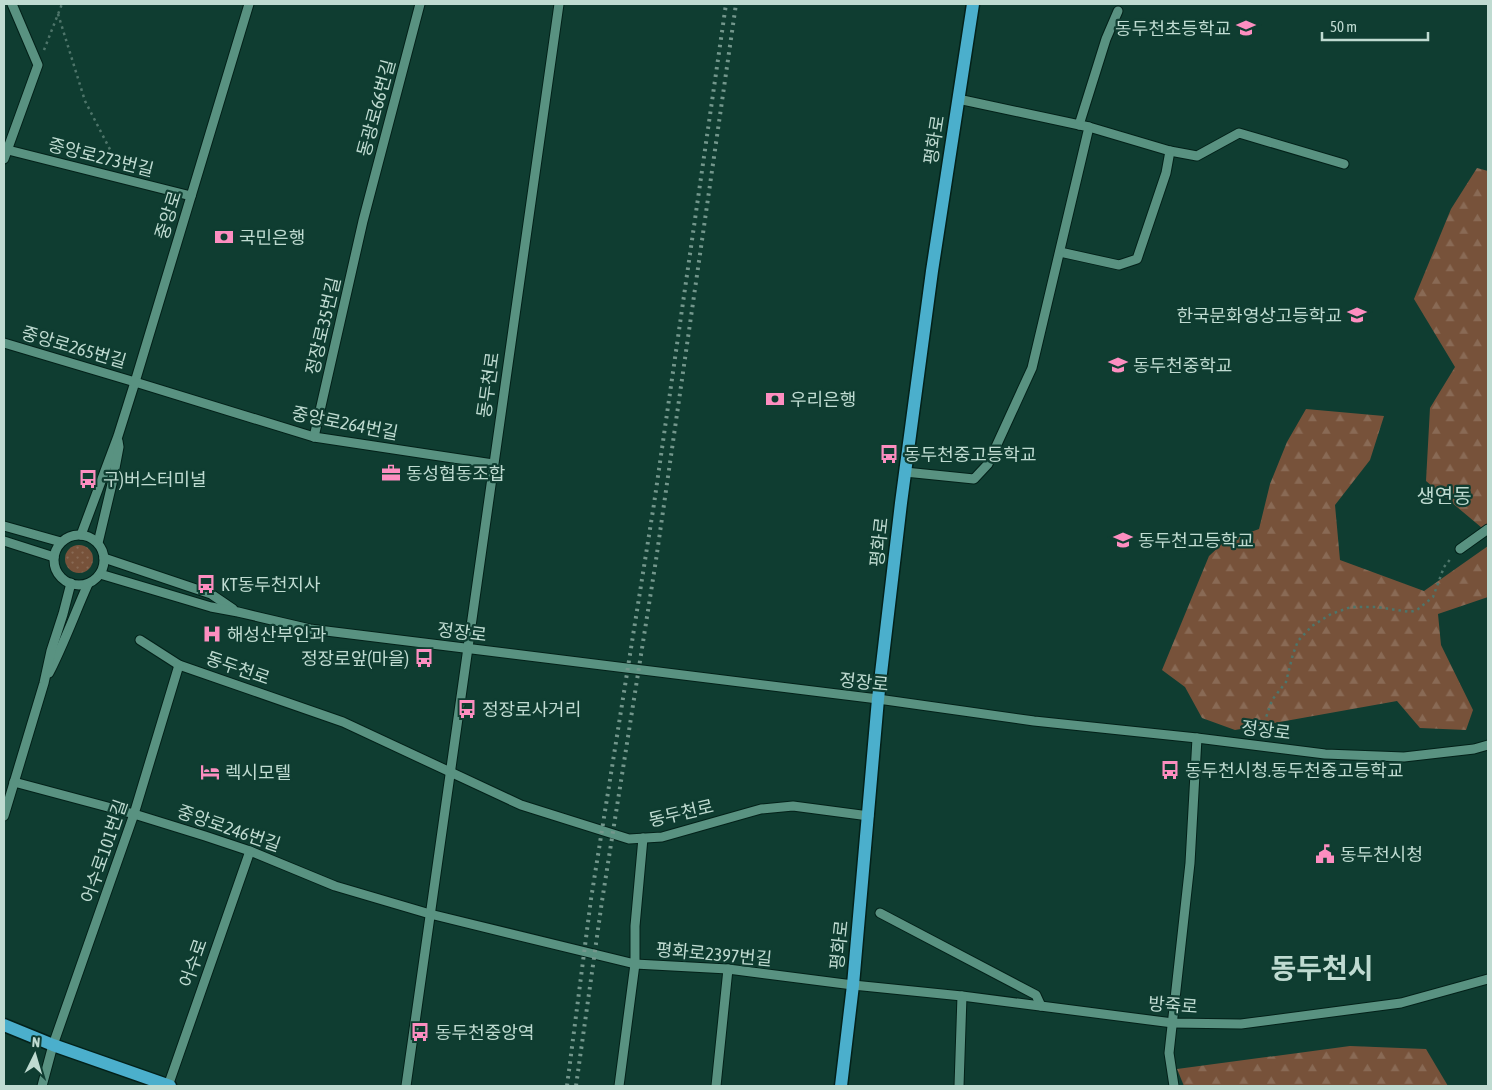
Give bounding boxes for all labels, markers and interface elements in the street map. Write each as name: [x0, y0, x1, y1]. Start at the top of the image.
scale bar: [1322, 10, 1428, 42]
school or university icon: 동두천초등학교: [1235, 17, 1257, 39]
place label: 동두천초등학교: [1115, 18, 1231, 39]
text: 50 m: [1330, 18, 1357, 35]
street label: 동광로66번길: [353, 57, 399, 159]
street label: 평화로: [920, 114, 948, 166]
street label: 중앙로273번길: [46, 134, 156, 180]
street label: 중앙로: [151, 188, 185, 242]
bank icon: 국민은행: [213, 226, 235, 248]
place label: 국민은행: [239, 227, 305, 248]
street label: 정장로35번길: [302, 275, 344, 377]
school or university icon: 한국문화영상고등학교: [1346, 304, 1368, 326]
place label: 한국문화영상고등학교: [1176, 305, 1342, 326]
street label: 중앙로265번길: [19, 322, 129, 372]
street label: 동두천로: [473, 351, 503, 419]
school or university icon: 동두천중학교: [1107, 354, 1129, 376]
place label: 동두천중학교: [1133, 355, 1232, 376]
bank icon: 우리은행: [764, 388, 786, 410]
place label: 우리은행: [790, 389, 856, 410]
street label: 중앙로264번길: [290, 402, 400, 444]
bus stop icon: 동두천중고등학교: [878, 443, 900, 465]
place label: 동두천중고등학교: [904, 444, 1036, 465]
office icon: 동성협동조합: [380, 462, 402, 484]
place label: 동성협동조합: [406, 463, 505, 484]
bus stop icon: 구)버스터미널: [77, 468, 99, 490]
place label: 구)버스터미널: [103, 469, 207, 490]
district label: 생연동: [1416, 484, 1472, 507]
street label: 평화로: [866, 516, 892, 568]
school or university icon: 동두천고등학교: [1112, 529, 1134, 551]
place label: 동두천고등학교: [1138, 530, 1254, 551]
bus stop icon: KT동두천지사: [195, 573, 217, 595]
place label: KT동두천지사: [221, 574, 321, 595]
street label: 정장로: [436, 619, 488, 645]
hospital icon: 해성산부인과: [201, 623, 223, 645]
place label: 해성산부인과: [227, 624, 327, 645]
street label: 동두천로: [203, 647, 273, 689]
bus stop icon: 정장로앞(마을): [413, 647, 435, 669]
place label: 정장로앞(마을): [301, 648, 409, 669]
street label: 정장로: [838, 669, 890, 695]
bus stop icon: 정장로사거리: [456, 698, 478, 720]
place label: 정장로사거리: [482, 699, 581, 720]
street label: 정장로: [1240, 717, 1292, 743]
bus stop icon: 동두천시청.동두천중고등학교: [1159, 759, 1181, 781]
place label: 동두천시청.동두천중고등학교: [1185, 760, 1403, 781]
hotel icon: 렉시모텔: [199, 761, 221, 783]
place label: 렉시모텔: [225, 762, 291, 783]
street label: 동두천로: [646, 795, 716, 831]
street label: 어수로101번길: [76, 796, 132, 906]
street label: 중앙로246번길: [174, 800, 284, 856]
public building icon: 동두천시청: [1314, 843, 1336, 865]
place label: 동두천시청: [1340, 844, 1423, 865]
street label: 평화로: [826, 919, 852, 971]
street label: 어수로: [175, 936, 211, 990]
street label: 평화로2397번길: [655, 938, 773, 970]
district label: 동두천시: [1270, 952, 1374, 984]
street label: 방죽로: [1147, 993, 1199, 1017]
bus stop icon: 동두천중앙역: [409, 1021, 431, 1043]
place label: 동두천중앙역: [435, 1022, 534, 1043]
north arrow: [10, 1030, 60, 1080]
text: N: [31, 1034, 41, 1050]

